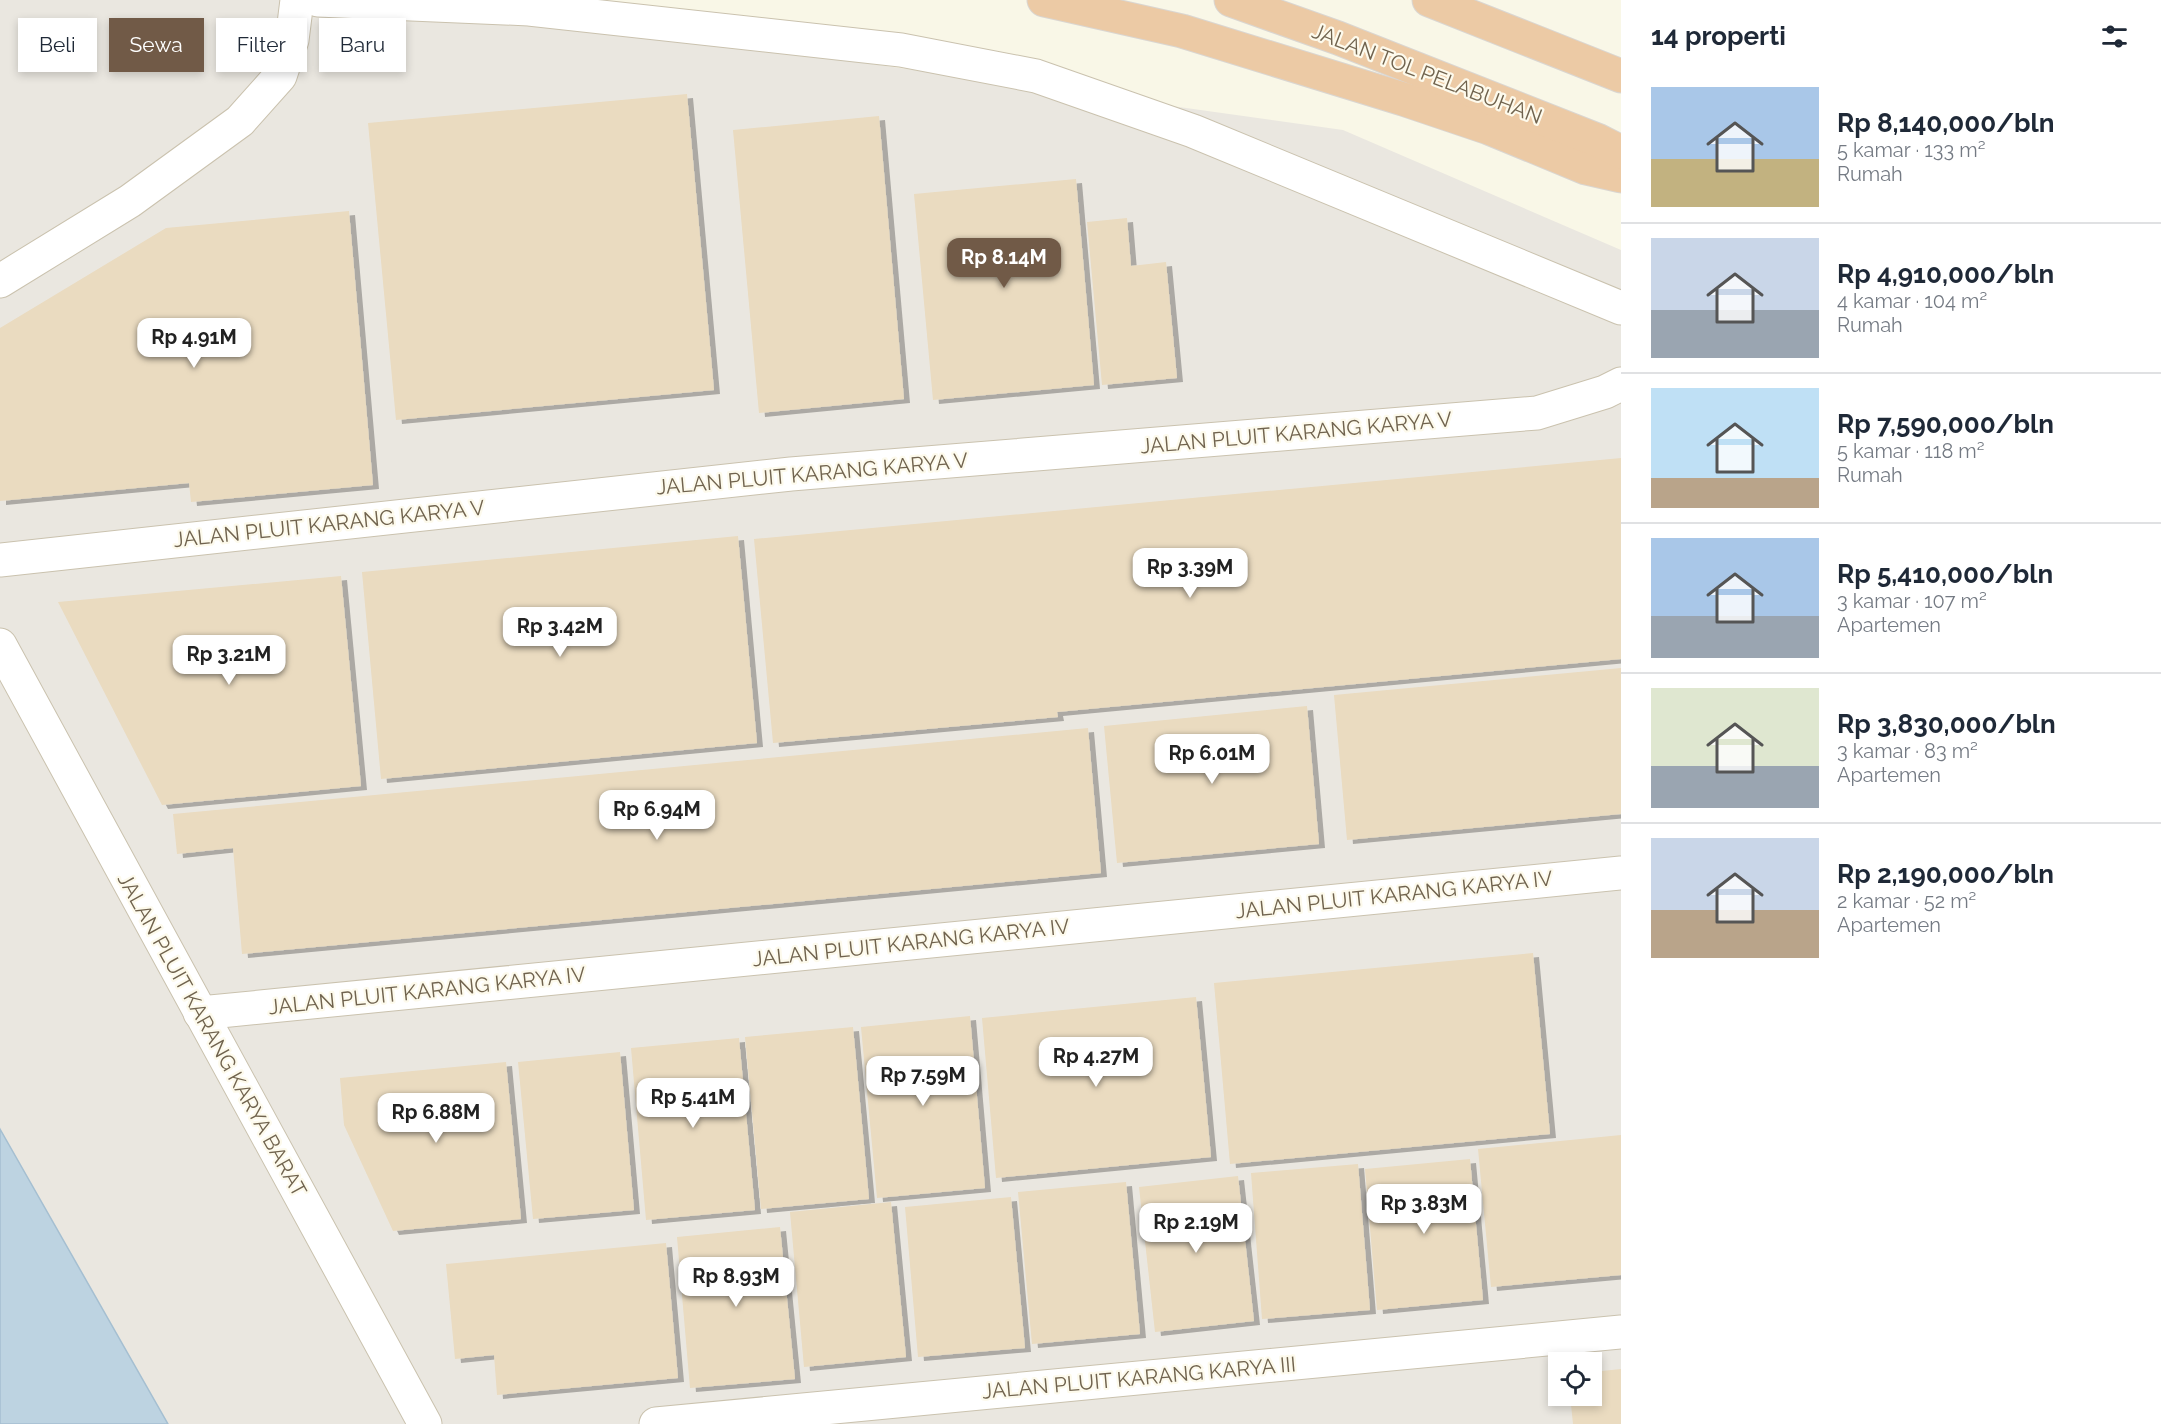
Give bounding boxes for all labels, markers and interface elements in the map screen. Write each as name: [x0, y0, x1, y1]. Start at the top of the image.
chip: Beli: [18, 18, 97, 72]
chip: Sewa: [109, 18, 204, 72]
chip: Filter: [216, 18, 307, 72]
chip: Baru: [319, 18, 406, 72]
street label: JALAN TOL PELABUHAN: [1309, 18, 1546, 129]
icon: filters: [2098, 20, 2131, 53]
text: 14 properti: [1651, 21, 1786, 51]
text: Rp 8,140,000/bln: [1837, 108, 2055, 138]
icon: home: [1699, 111, 1771, 183]
text: 5 kamar · 133 m²: [1837, 138, 1985, 162]
text: Rumah: [1837, 162, 1903, 186]
pin: Rp 8.14M: [942, 238, 1066, 289]
text: Rp 8.14M: [961, 245, 1047, 269]
text: Rp 4,910,000/bln: [1837, 259, 2054, 289]
icon: home: [1699, 262, 1771, 334]
text: 4 kamar · 104 m²: [1837, 289, 1987, 313]
text: Rumah: [1837, 313, 1903, 337]
pin: Rp 4.91M: [132, 318, 256, 369]
text: Rp 4.91M: [151, 325, 237, 349]
street label: JALAN PLUIT KARANG KARYA V: [1139, 406, 1453, 459]
text: Rp 7,590,000/bln: [1837, 409, 2054, 439]
icon: home: [1699, 412, 1771, 484]
text: 5 kamar · 118 m²: [1837, 439, 1985, 463]
street label: JALAN PLUIT KARANG KARYA V: [655, 447, 969, 500]
text: Rumah: [1837, 463, 1903, 487]
street label: JALAN PLUIT KARANG KARYA V: [172, 495, 486, 552]
pin: Rp 3.39M: [1128, 548, 1252, 599]
text: Rp 3.39M: [1147, 555, 1233, 579]
text: Rp 5,410,000/bln: [1837, 559, 2053, 589]
icon: home: [1699, 562, 1771, 634]
text: 3 kamar · 107 m²: [1837, 589, 1987, 613]
pin: Rp 3.42M: [498, 607, 622, 658]
text: Apartemen: [1837, 613, 1941, 637]
text: Rp 3.42M: [517, 614, 603, 638]
pin: Rp 3.21M: [167, 635, 291, 686]
text: Rp 3.21M: [187, 642, 271, 666]
text: Rp 3,830,000/bln: [1837, 709, 2056, 739]
icon: home: [1699, 712, 1771, 784]
pin: Rp 6.01M: [1150, 734, 1274, 785]
text: 3 kamar · 83 m²: [1837, 739, 1978, 763]
text: Rp 6.01M: [1169, 741, 1255, 765]
text: Apartemen: [1837, 763, 1941, 787]
pin: Rp 6.94M: [595, 790, 719, 841]
text: Rp 6.94M: [613, 797, 701, 821]
text: Rp 2,190,000/bln: [1837, 859, 2054, 889]
icon: home: [1699, 862, 1771, 934]
street label: JALAN PLUIT KARANG KARYA IV: [1234, 865, 1554, 924]
street label: JALAN PLUIT KARANG KARYA BARAT: [113, 869, 312, 1201]
text: 2 kamar · 52 m²: [1837, 889, 1976, 913]
street label: JALAN PLUIT KARANG KARYA IV: [751, 913, 1071, 972]
text: Apartemen: [1837, 913, 1941, 937]
street label: JALAN PLUIT KARANG KARYA IV: [267, 961, 587, 1020]
pin: Rp 4.27M: [1034, 1037, 1158, 1088]
text: Rp 4.27M: [1053, 1044, 1139, 1068]
pin: Rp 7.59M: [861, 1056, 985, 1107]
text: Rp 7.59M: [880, 1063, 966, 1087]
pin: Rp 5.41M: [631, 1078, 755, 1129]
text: Rp 5.41M: [651, 1085, 735, 1109]
pin: Rp 6.88M: [374, 1093, 498, 1144]
text: Rp 6.88M: [392, 1100, 480, 1124]
pin: Rp 3.83M: [1362, 1184, 1486, 1235]
text: Rp 3.83M: [1381, 1191, 1467, 1215]
pin: Rp 2.19M: [1134, 1203, 1258, 1254]
text: Rp 2.19M: [1153, 1210, 1239, 1234]
pin: Rp 8.93M: [674, 1257, 798, 1308]
text: Rp 8.93M: [692, 1264, 780, 1288]
street label: JALAN PLUIT KARANG KARYA III: [981, 1351, 1297, 1404]
map controls: [1548, 1352, 1602, 1406]
button: locate: [1548, 1352, 1602, 1406]

